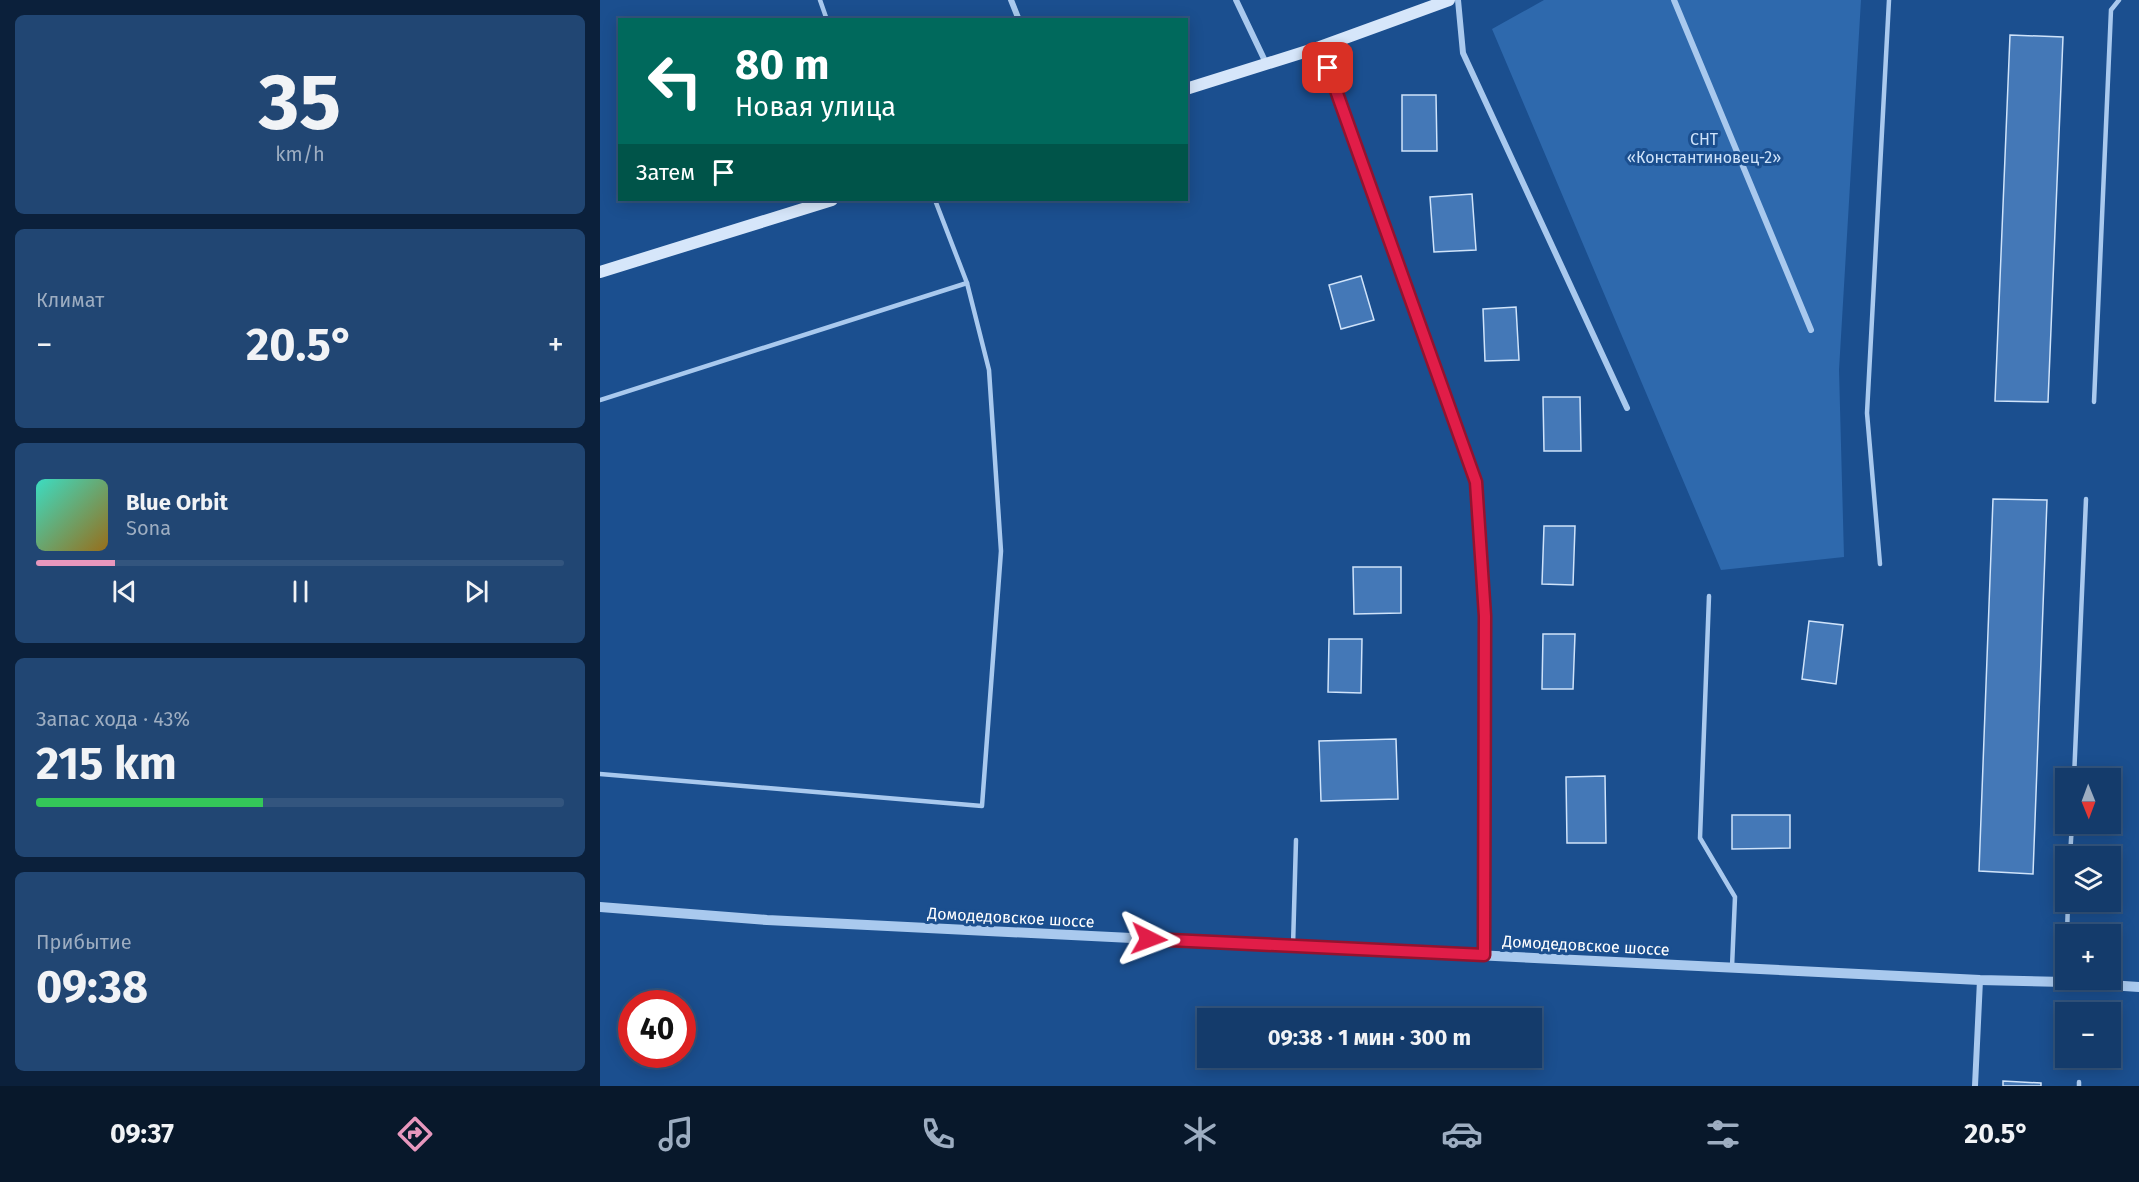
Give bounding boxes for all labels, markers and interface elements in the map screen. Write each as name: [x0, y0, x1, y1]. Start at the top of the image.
text: 80 m: [735, 40, 829, 90]
icon: left: [636, 42, 714, 120]
pin: [1302, 42, 1353, 93]
icon: arrive: [1311, 51, 1344, 84]
text: 35: [259, 56, 341, 150]
text: Новая улица: [735, 91, 896, 123]
park label: СНТ «Константиновец-2»: [1627, 130, 1781, 167]
text: km/h: [275, 142, 325, 166]
icon: arrive: [707, 156, 740, 189]
text: Затем: [636, 159, 695, 186]
text: Климат: [36, 288, 104, 312]
text: 20.5°: [246, 318, 354, 372]
text: −: [36, 325, 53, 365]
text: +: [548, 325, 564, 365]
text: Blue Orbit: [126, 489, 228, 516]
text: Sona: [126, 516, 171, 540]
icon: previous: [108, 575, 141, 608]
icon: pause: [284, 575, 317, 608]
icon: next: [460, 575, 493, 608]
text: Запас хода · 43%: [36, 707, 190, 731]
text: 215 km: [36, 737, 177, 791]
north arrow: [2055, 768, 2121, 834]
map controls: [2055, 768, 2121, 1068]
button: layers: [2055, 846, 2121, 912]
street label: Домодедовское шоссе: [926, 904, 1095, 931]
position arrow: [1117, 907, 1181, 971]
button: +: [2055, 924, 2121, 990]
text: Прибытие: [36, 930, 132, 954]
street label: Домодедовское шоссе: [1501, 932, 1670, 959]
text: 09:38: [36, 960, 148, 1014]
speed limit sign: 40: [618, 990, 696, 1068]
button: −: [2055, 1002, 2121, 1068]
text: 09:38 · 1 мин · 300 m: [1268, 1024, 1471, 1051]
icon: directions: [394, 1113, 436, 1155]
icon: music: [655, 1113, 697, 1155]
icon: phone: [917, 1113, 959, 1155]
icon: climate: [1179, 1113, 1221, 1155]
icon: car: [1441, 1113, 1483, 1155]
icon: filters: [1702, 1113, 1744, 1155]
text: 09:37: [110, 1118, 174, 1150]
text: 20.5°: [1964, 1118, 2029, 1150]

